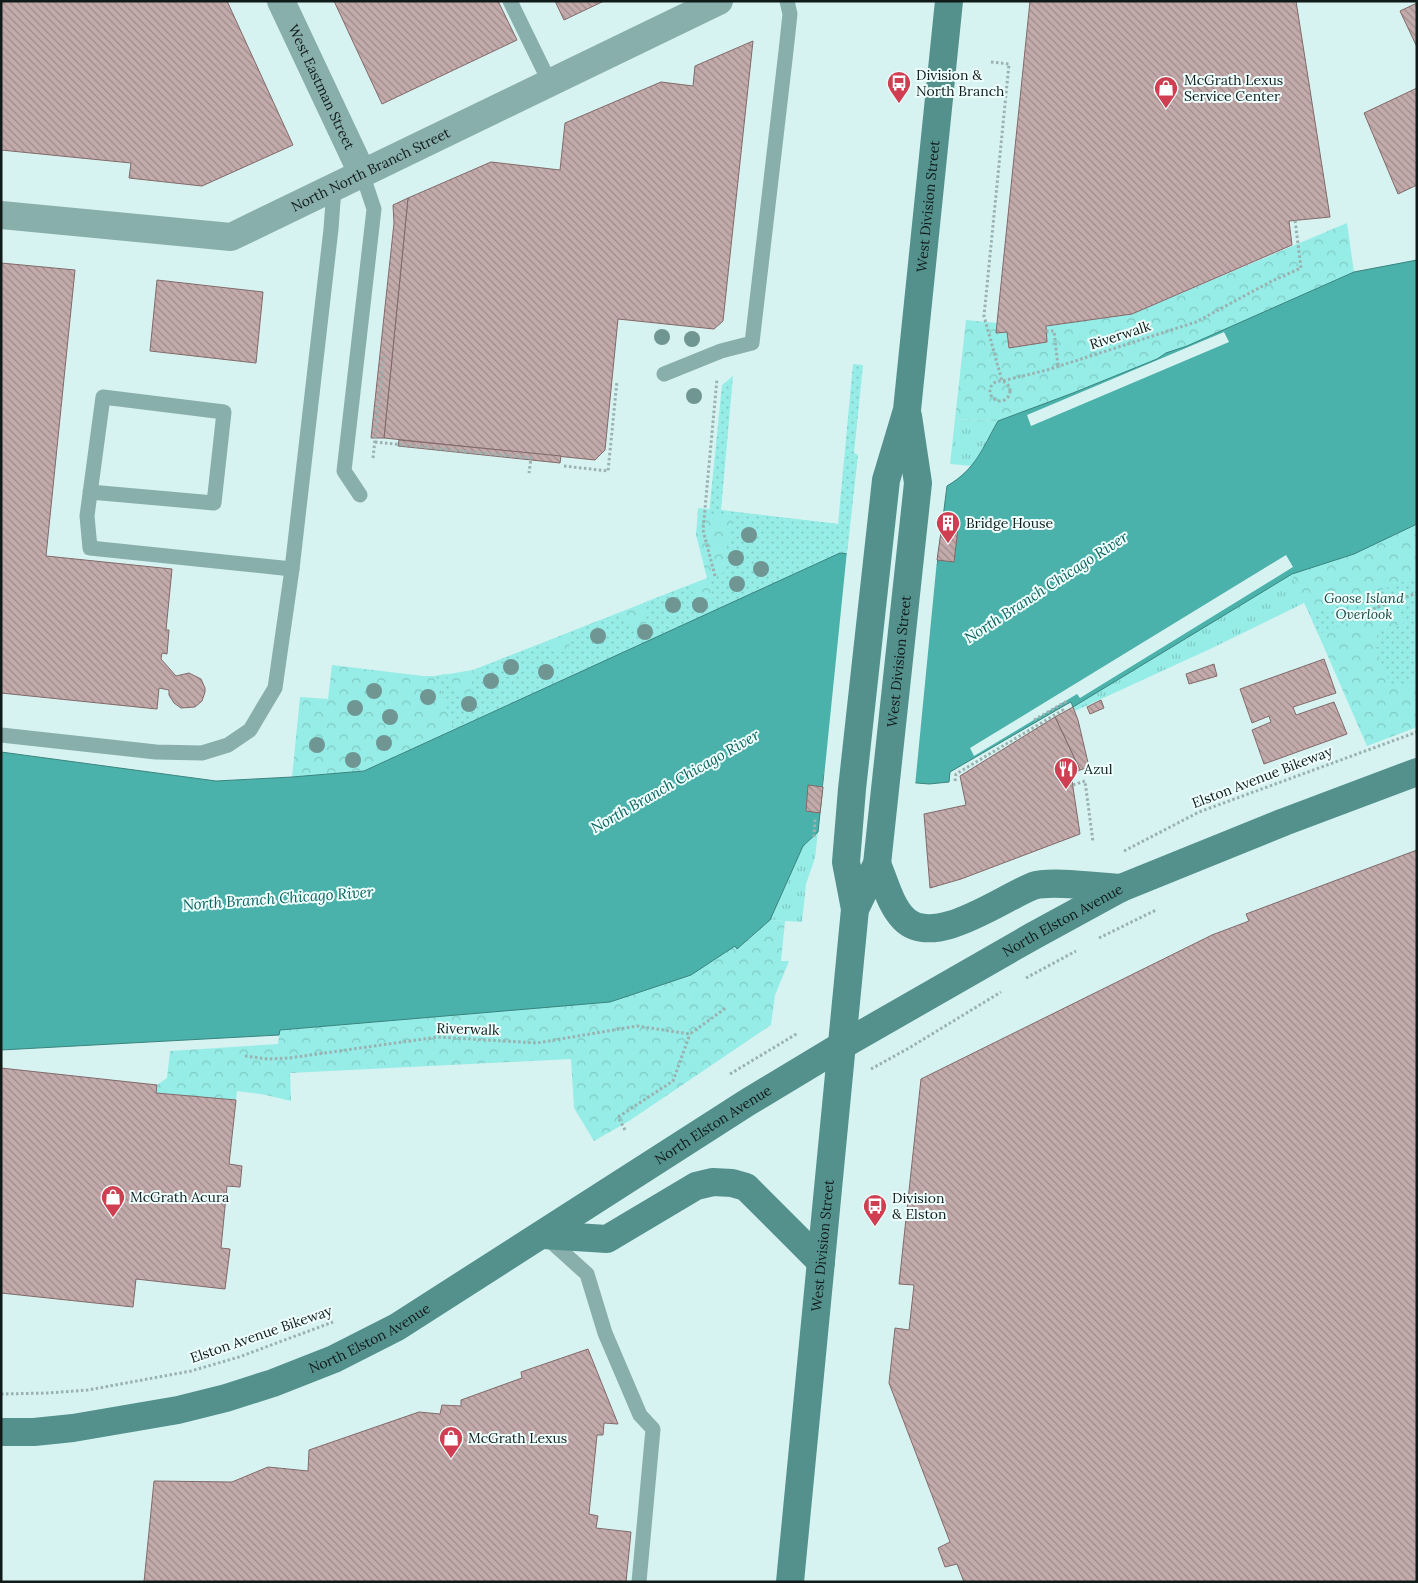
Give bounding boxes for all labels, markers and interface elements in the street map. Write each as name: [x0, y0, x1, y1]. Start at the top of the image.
street label: West Eastman Street: [284, 22, 359, 153]
place label: Division & North Branch: [916, 66, 1004, 100]
bus stop icon: Division & North Branch: [886, 70, 912, 104]
place label: McGrath Lexus Service Center: [1184, 71, 1283, 105]
shop icon: McGrath Lexus Service Center: [1153, 75, 1179, 109]
street label: North North Branch Street: [288, 123, 453, 216]
street label: West Division Street: [912, 139, 944, 273]
street label: Riverwalk: [1087, 317, 1153, 353]
building icon: Bridge House: [935, 510, 961, 544]
place label: Bridge House: [966, 514, 1054, 532]
water label: North Branch Chicago River: [961, 527, 1132, 647]
park label: Goose Island Overlook: [1324, 589, 1404, 623]
street label: West Division Street: [883, 594, 915, 728]
water label: North Branch Chicago River: [587, 725, 763, 837]
street label: Elston Avenue Bikeway: [1189, 742, 1335, 812]
restaurant icon: Azul: [1053, 756, 1079, 790]
place label: Azul: [1083, 760, 1113, 778]
street label: North Elston Avenue: [999, 880, 1126, 961]
water label: North Branch Chicago River: [182, 882, 374, 914]
street label: Riverwalk: [436, 1019, 500, 1039]
street label: North Elston Avenue: [651, 1081, 775, 1168]
street label: West Division Street: [807, 1178, 838, 1312]
shop icon: McGrath Acura: [100, 1184, 126, 1218]
place label: McGrath Acura: [130, 1188, 229, 1206]
place label: Division & Elston: [892, 1189, 947, 1223]
bus stop icon: Division & Elston: [862, 1193, 888, 1227]
street label: North Elston Avenue: [306, 1299, 434, 1377]
street label: Elston Avenue Bikeway: [188, 1301, 335, 1367]
shop icon: McGrath Lexus: [438, 1425, 464, 1459]
place label: McGrath Lexus: [468, 1429, 567, 1447]

